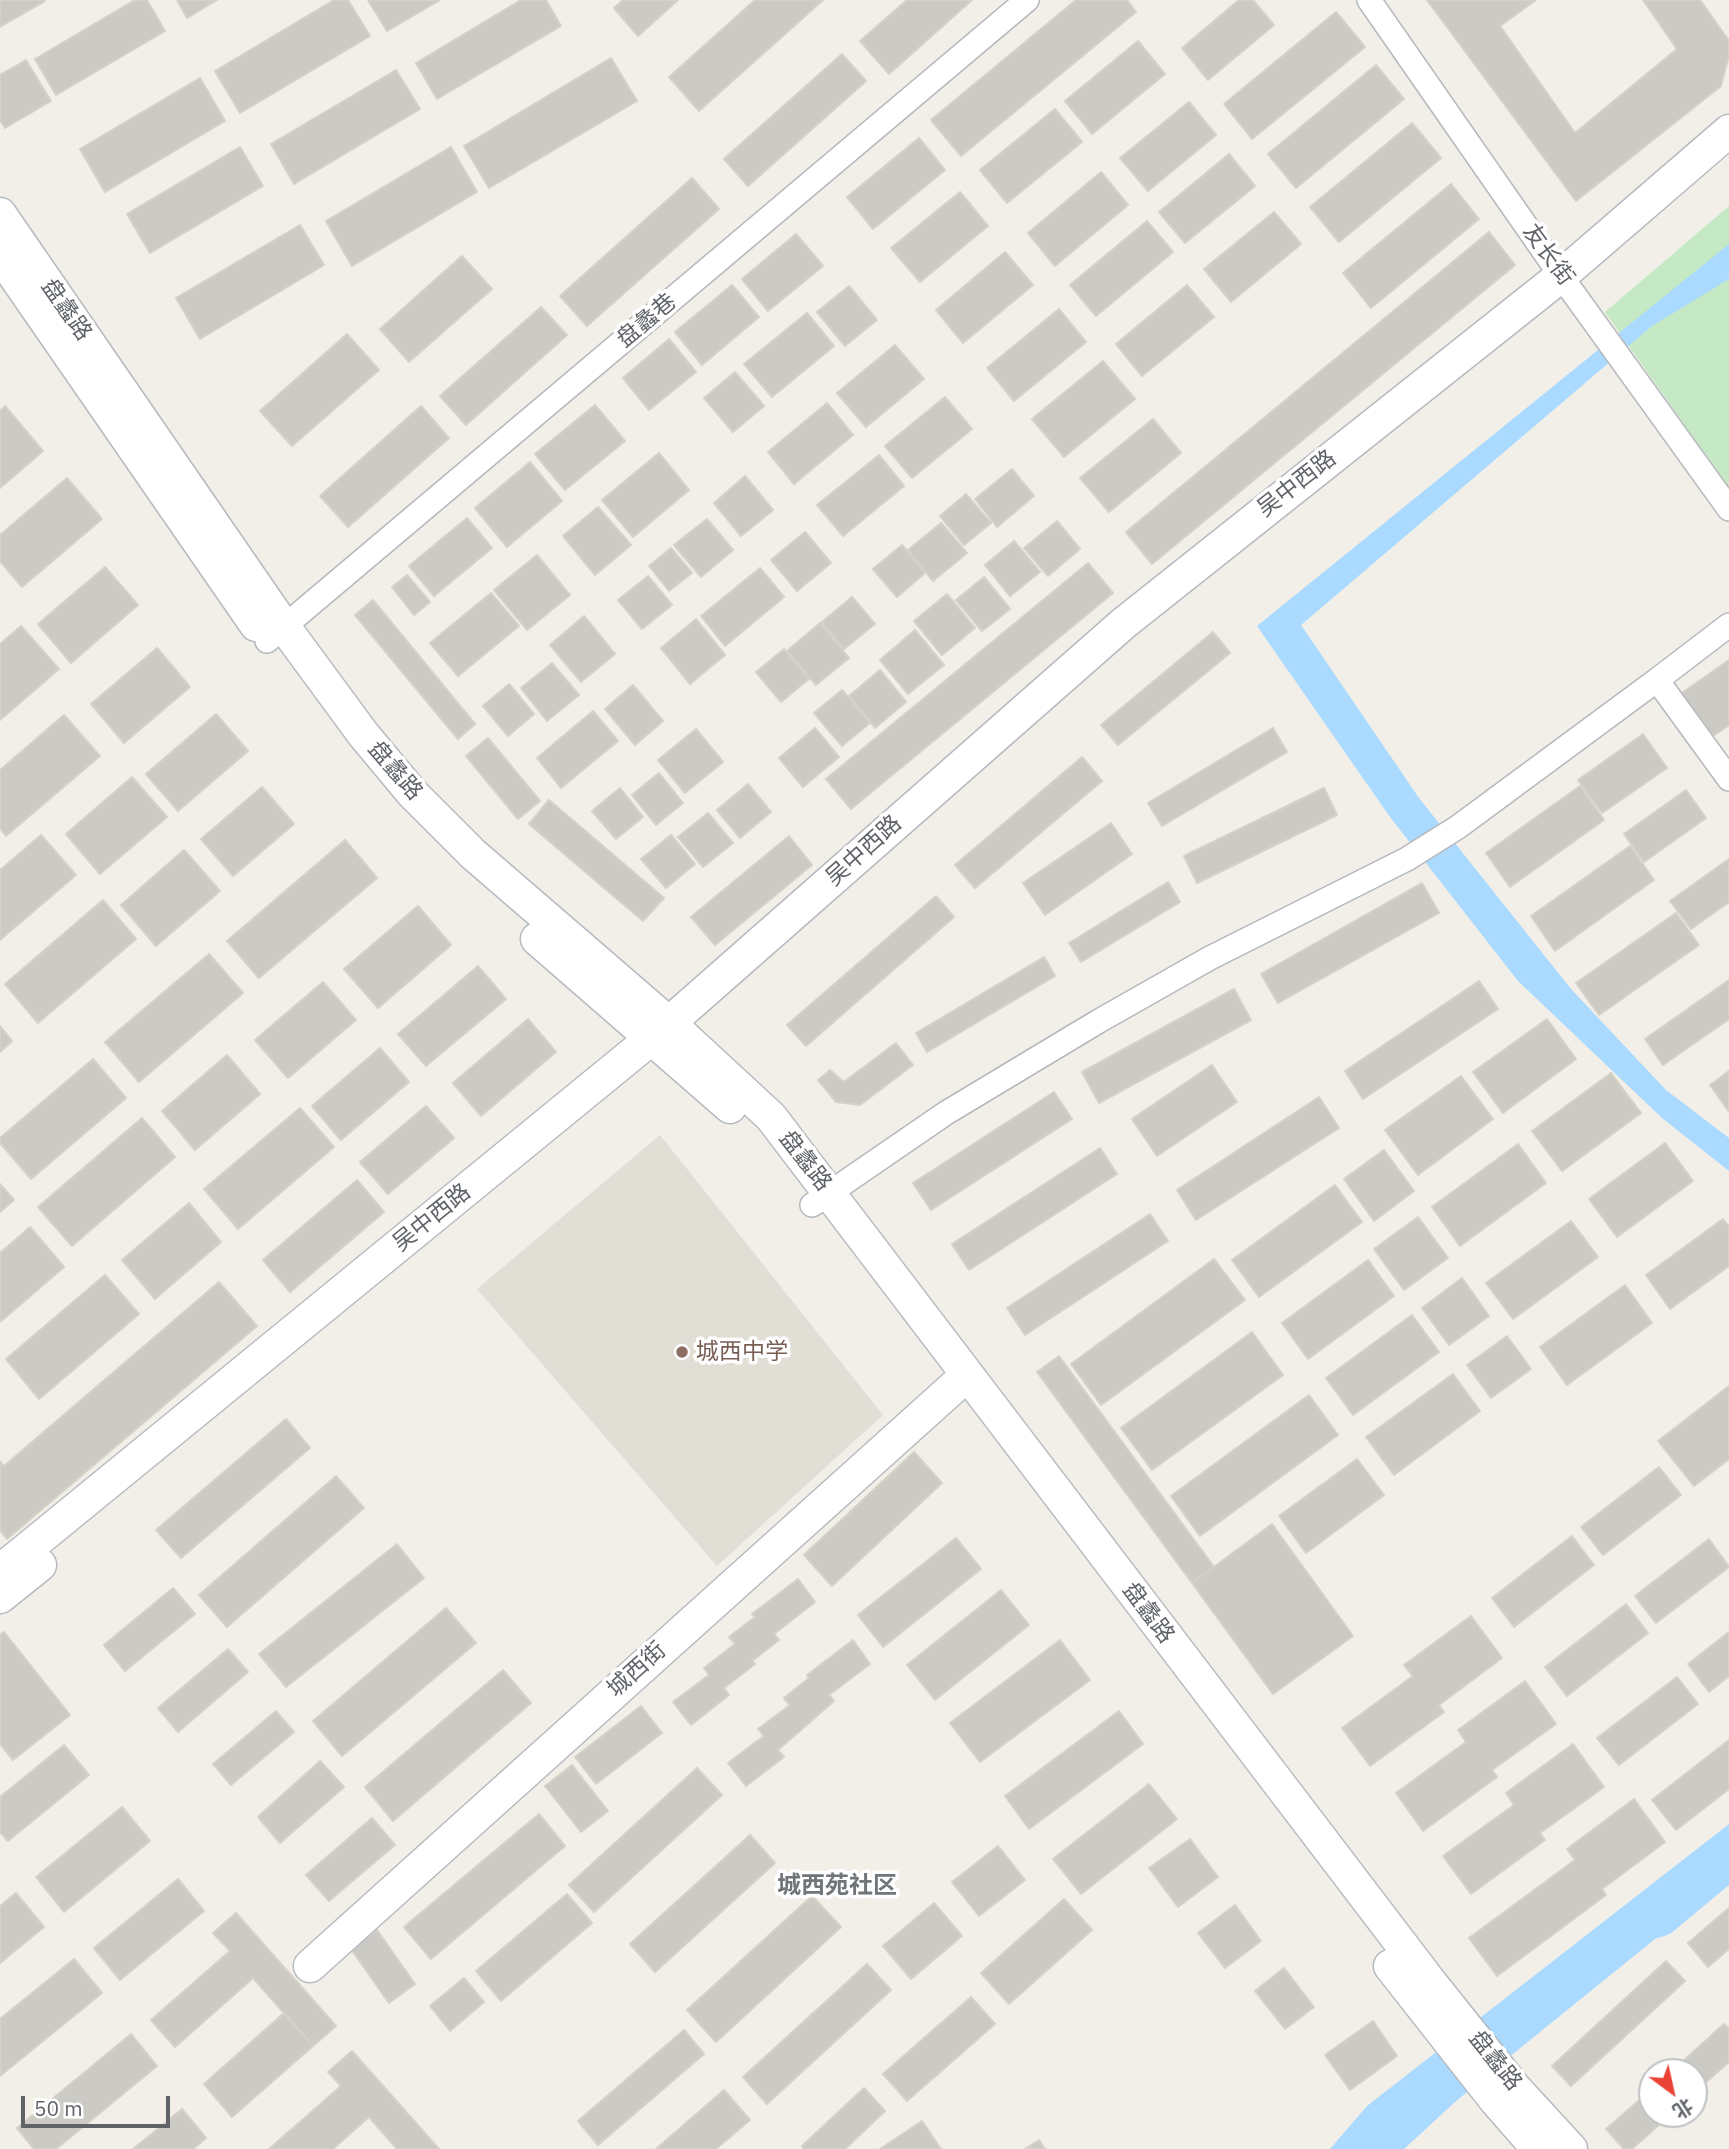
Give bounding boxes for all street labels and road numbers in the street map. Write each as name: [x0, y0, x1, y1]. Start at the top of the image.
street label: 友长街: [1517, 219, 1579, 291]
street label: 盘蠡路: [35, 274, 97, 346]
street label: 盘蠡巷: [612, 288, 682, 354]
street label: 吴中西路: [1252, 445, 1342, 523]
street label: 盘蠡路: [362, 736, 428, 806]
street label: 吴中西路: [821, 810, 907, 892]
street label: 盘蠡路: [773, 1125, 837, 1197]
street label: 吴中西路: [388, 1178, 476, 1258]
street label: 盘蠡路: [1116, 1577, 1180, 1649]
street label: 城西街: [602, 1637, 672, 1703]
street label: 盘蠡路: [1463, 2026, 1527, 2096]

